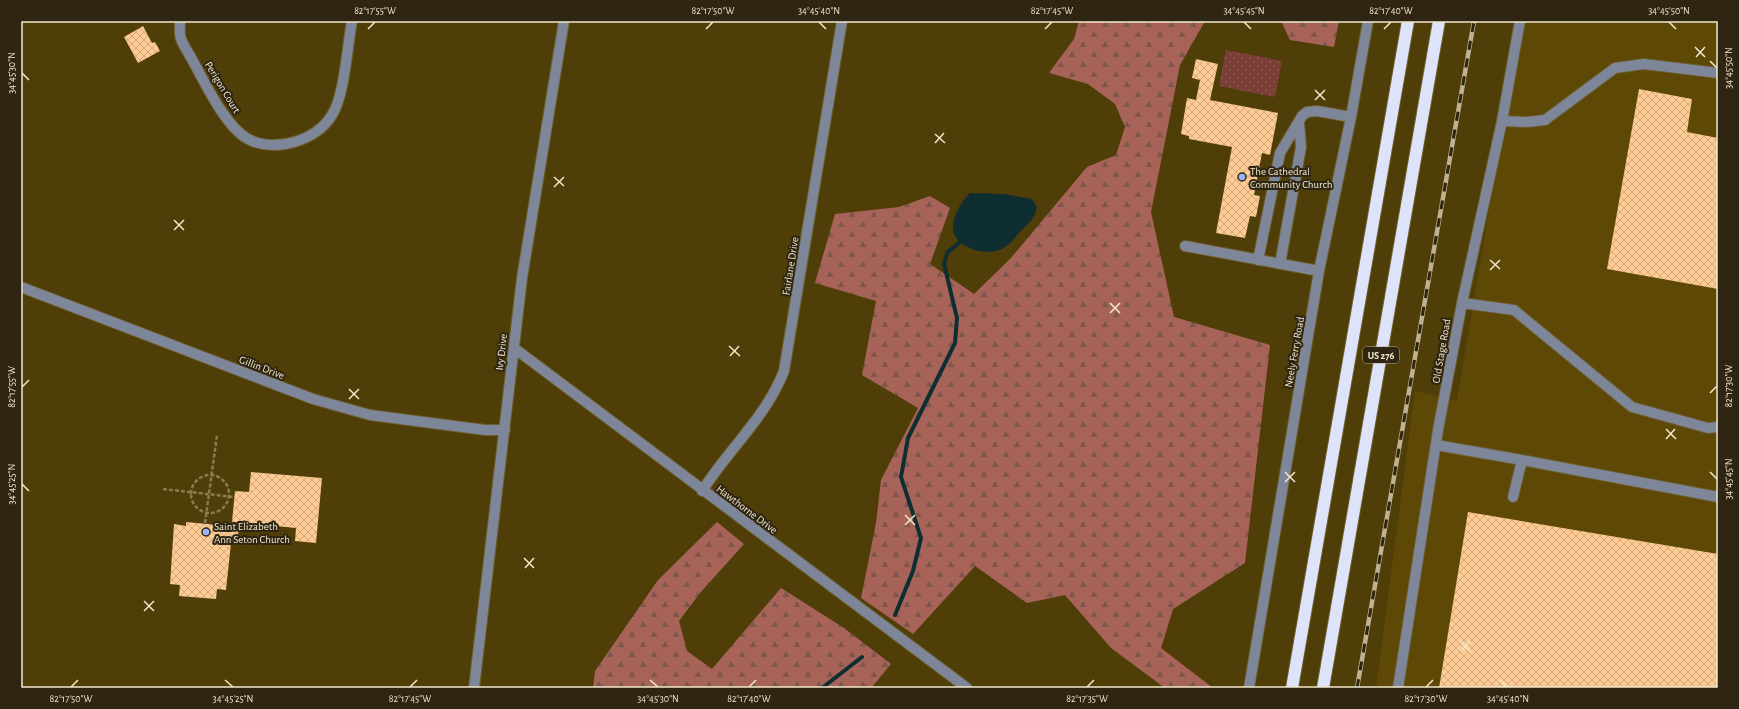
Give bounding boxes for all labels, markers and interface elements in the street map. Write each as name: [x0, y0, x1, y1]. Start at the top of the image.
text: 82°17'55"W: [354, 6, 396, 16]
text: 82°17'50"W: [692, 6, 734, 16]
text: 34°45'40"N: [798, 6, 840, 16]
text: 82°17'45"W: [1031, 6, 1073, 16]
text: 34°45'45"N: [1223, 6, 1265, 16]
text: 82°17'40"W: [1369, 6, 1413, 16]
text: 34°45'50"N: [1648, 6, 1690, 16]
text: 34°45'50"N: [1724, 47, 1734, 89]
text: 34°45'30"N: [7, 52, 17, 94]
street label: Perigon Court: [203, 59, 243, 115]
place label: The Cathedral Community Church: [1250, 166, 1333, 190]
marker: The Cathedral Community Church: [1237, 172, 1247, 182]
street label: Fairlane Drive: [780, 236, 801, 296]
street label: Neely Ferry Road: [1283, 316, 1306, 388]
street label: Old Stage Road: [1430, 318, 1453, 384]
street label: Ivy Drive: [494, 333, 509, 371]
road number: US 276: [1363, 347, 1399, 363]
street label: Gillin Drive: [238, 354, 286, 381]
text: 82°17'30"W: [1724, 365, 1734, 407]
text: 82°17'55"W: [7, 366, 17, 408]
text: 34°45'45"N: [1724, 458, 1734, 500]
text: 34°45'25"N: [7, 464, 17, 504]
street label: Hawthorne Drive: [714, 483, 779, 536]
place label: Saint Elizabeth Ann Seton Church: [214, 521, 290, 545]
marker: Saint Elizabeth Ann Seton Church: [201, 527, 211, 537]
text: 82°17'50"W: [50, 694, 92, 704]
text: 34°45'25"N: [213, 694, 253, 704]
text: 82°17'45"W: [389, 694, 431, 704]
text: 34°45'30"N: [637, 694, 679, 704]
text: 82°17'40"W: [727, 694, 771, 704]
text: 82°17'35"W: [1066, 694, 1108, 704]
text: 82°17'30"W: [1405, 694, 1447, 704]
text: 34°45'40"N: [1487, 694, 1529, 704]

